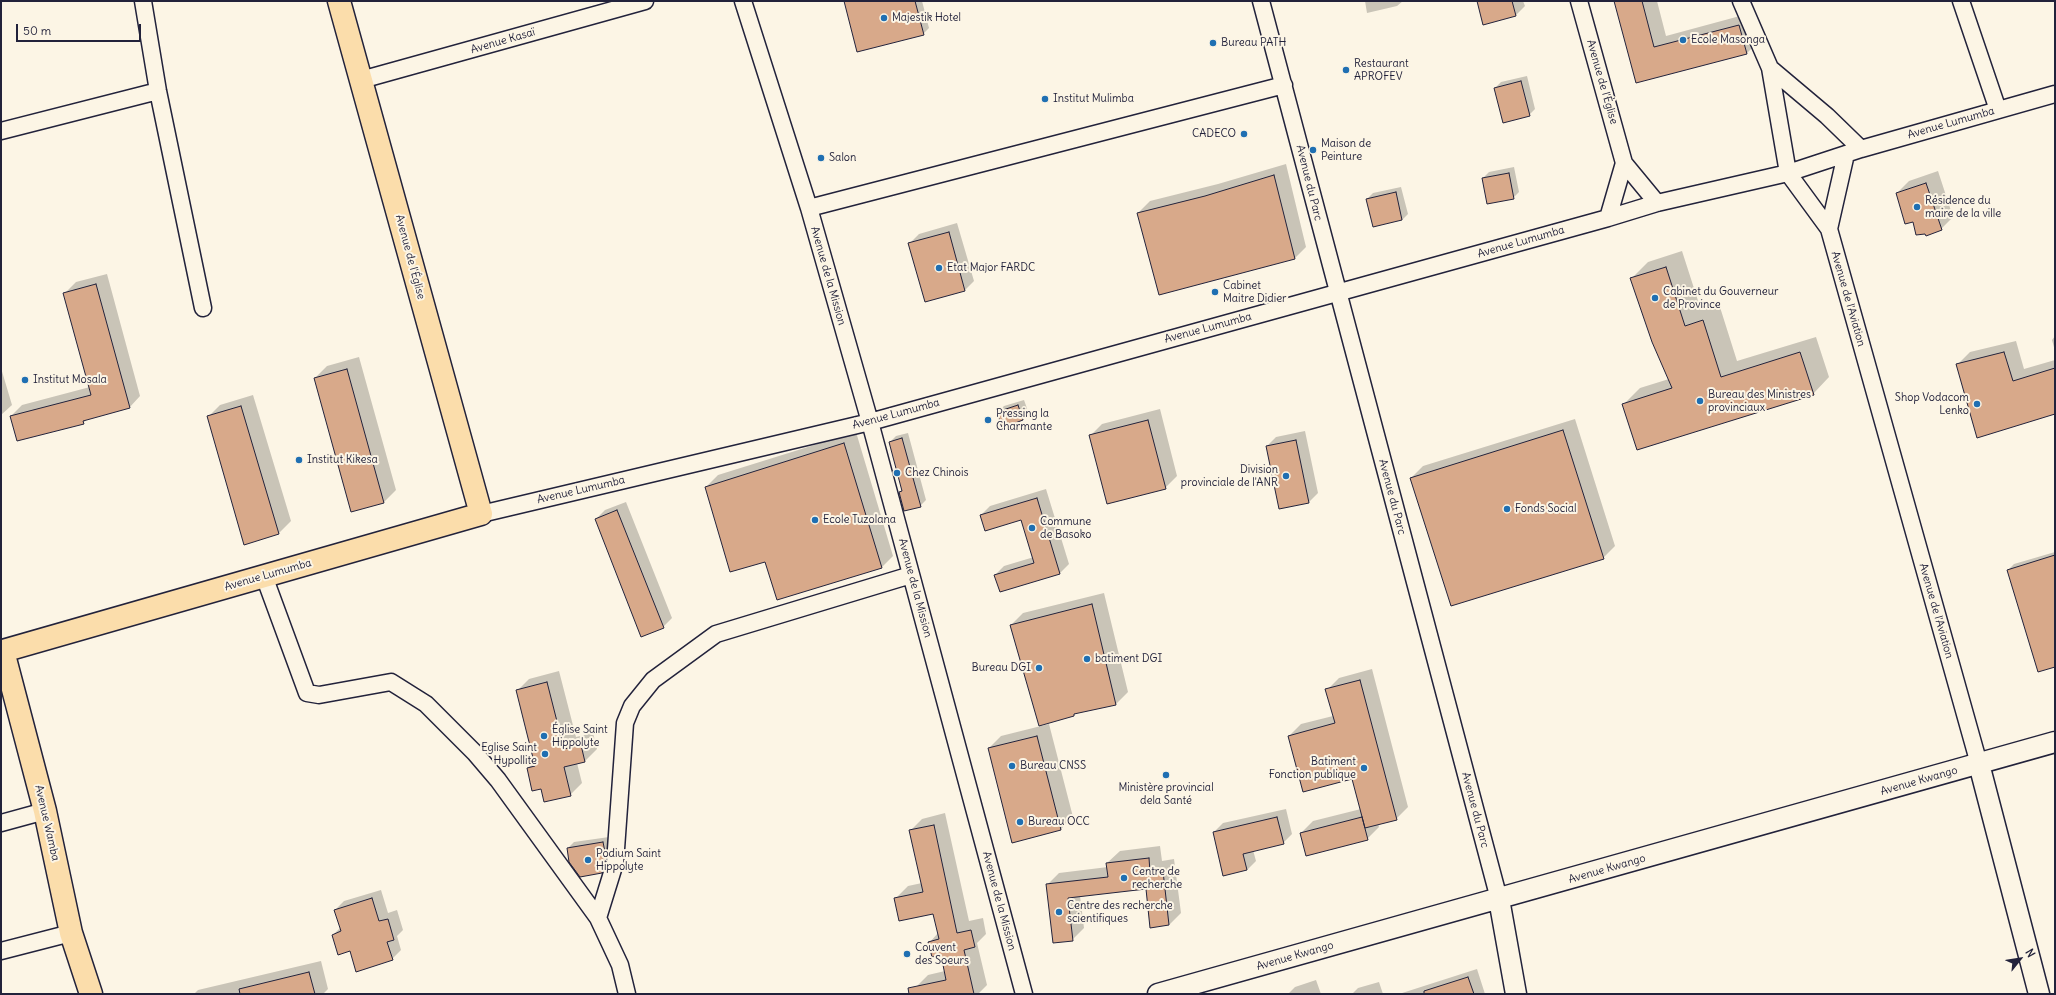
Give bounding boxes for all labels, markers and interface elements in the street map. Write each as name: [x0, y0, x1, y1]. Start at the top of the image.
place label: Majestik Hotel: [892, 11, 961, 25]
marker: Majestik Hotel: [879, 13, 889, 23]
scale bar: [18, 16, 143, 42]
text: 50 m: [23, 23, 51, 38]
street label: Avenue Kasaï: [469, 26, 537, 56]
place label: Ecole Masonga: [1691, 33, 1765, 47]
marker: Ecole Masonga: [1678, 35, 1688, 45]
place label: Bureau PATH: [1221, 36, 1286, 50]
marker: Bureau PATH: [1208, 38, 1218, 48]
street label: Avenue de l'Église: [1584, 38, 1620, 126]
place label: Restaurant APROFEV: [1354, 57, 1409, 83]
marker: Restaurant APROFEV: [1341, 65, 1351, 75]
place label: Institut Mulimba: [1053, 92, 1134, 106]
marker: Institut Mulimba: [1040, 94, 1050, 104]
street label: Avenue Lumumba: [1906, 104, 1996, 142]
place label: CADECO: [1192, 127, 1236, 141]
marker: CADECO: [1239, 129, 1249, 139]
place label: Maison de Peinture: [1321, 137, 1371, 163]
street label: Avenue du Parc: [1293, 144, 1325, 222]
marker: Maison de Peinture: [1308, 145, 1318, 155]
place label: Salon: [829, 151, 856, 165]
marker: Salon: [816, 153, 826, 163]
place label: Résidence du maire de la ville: [1925, 194, 2001, 220]
marker: Résidence du maire de la ville: [1912, 202, 1922, 212]
street label: Avenue de l'Église: [392, 213, 428, 301]
street label: Avenue Lumumba: [1476, 223, 1566, 261]
street label: Avenue de la Mission: [808, 225, 848, 327]
street label: Avenue de l'Aviation: [1828, 250, 1868, 348]
place label: Etat Major FARDC: [947, 261, 1035, 275]
marker: Etat Major FARDC: [934, 263, 944, 273]
place label: Cabinet Maitre Didier: [1223, 279, 1287, 305]
place label: Cabinet du Gouverneur de Province: [1663, 285, 1779, 311]
marker: Cabinet Maitre Didier: [1210, 287, 1220, 297]
marker: Cabinet du Gouverneur de Province: [1650, 293, 1660, 303]
street label: Avenue Lumumba: [1163, 310, 1253, 346]
place label: Institut Mosala: [33, 373, 107, 387]
marker: Institut Mosala: [20, 375, 30, 385]
place label: Bureau des Ministres provinciaux: [1708, 388, 1811, 414]
place label: Shop Vodacom Lenko: [1895, 391, 1969, 417]
street label: Avenue Lumumba: [851, 396, 941, 432]
marker: Bureau des Ministres provinciaux: [1695, 396, 1705, 406]
marker: Shop Vodacom Lenko: [1972, 399, 1982, 409]
place label: Pressing la Charmante: [996, 407, 1052, 433]
marker: Pressing la Charmante: [983, 415, 993, 425]
place label: Institut Kikesa: [307, 453, 378, 467]
marker: Institut Kikesa: [294, 455, 304, 465]
street label: Avenue du Parc: [1376, 458, 1408, 536]
place label: Division provinciale de l'ANR: [1181, 463, 1278, 489]
place label: Chez Chinois: [905, 466, 968, 480]
marker: Chez Chinois: [892, 468, 902, 478]
marker: Division provinciale de l'ANR: [1281, 471, 1291, 481]
street label: Avenue Lumumba: [536, 473, 626, 507]
place label: Fonds Social: [1515, 502, 1576, 516]
marker: Fonds Social: [1502, 504, 1512, 514]
place label: Ecole Tuzolana: [823, 513, 896, 527]
marker: Ecole Tuzolana: [810, 515, 820, 525]
place label: Commune de Basoko: [1040, 515, 1091, 541]
marker: Commune de Basoko: [1027, 523, 1037, 533]
street label: Avenue de la Mission: [895, 537, 935, 639]
street label: Avenue Lumumba: [223, 556, 313, 594]
street label: Avenue de l'Aviation: [1916, 562, 1956, 660]
place label: batiment DGI: [1095, 652, 1162, 666]
marker: batiment DGI: [1082, 654, 1092, 664]
place label: Bureau DGI: [971, 661, 1031, 675]
marker: Bureau DGI: [1034, 663, 1044, 673]
place label: Église Saint Hippolyte: [552, 723, 608, 749]
marker: Église Saint Hippolyte: [539, 731, 549, 741]
place label: Eglise Saint Hypollite: [481, 741, 537, 767]
marker: Eglise Saint Hypollite: [540, 749, 550, 759]
place label: Batiment Fonction publique: [1269, 755, 1356, 781]
place label: Bureau CNSS: [1020, 759, 1086, 773]
marker: Bureau CNSS: [1007, 761, 1017, 771]
marker: Batiment Fonction publique: [1359, 763, 1369, 773]
street label: Avenue Kwango: [1879, 764, 1959, 798]
marker: Ministère provincial dela Santé: [1161, 770, 1171, 780]
street label: Avenue du Parc: [1459, 771, 1491, 849]
place label: Ministère provincial dela Santé: [1118, 781, 1214, 807]
street label: Avenue Wamba: [32, 784, 62, 862]
place label: Bureau OCC: [1028, 815, 1090, 829]
marker: Bureau OCC: [1015, 817, 1025, 827]
place label: Podium Saint Hippolyte: [596, 847, 661, 873]
street label: Avenue de la Mission: [979, 850, 1019, 952]
street label: Avenue Kwango: [1567, 852, 1647, 886]
marker: Podium Saint Hippolyte: [583, 855, 593, 865]
place label: Centre de recherche: [1132, 865, 1182, 891]
marker: Centre de recherche: [1119, 873, 1129, 883]
place label: Centre des recherche scientifiques: [1067, 899, 1173, 925]
marker: Centre des recherche scientifiques: [1054, 907, 1064, 917]
street label: Avenue Kwango: [1255, 939, 1335, 973]
north arrow: [2000, 939, 2040, 979]
place label: Couvent des Soeurs: [915, 941, 969, 967]
text: N: [2022, 946, 2038, 960]
marker: Couvent des Soeurs: [902, 949, 912, 959]

